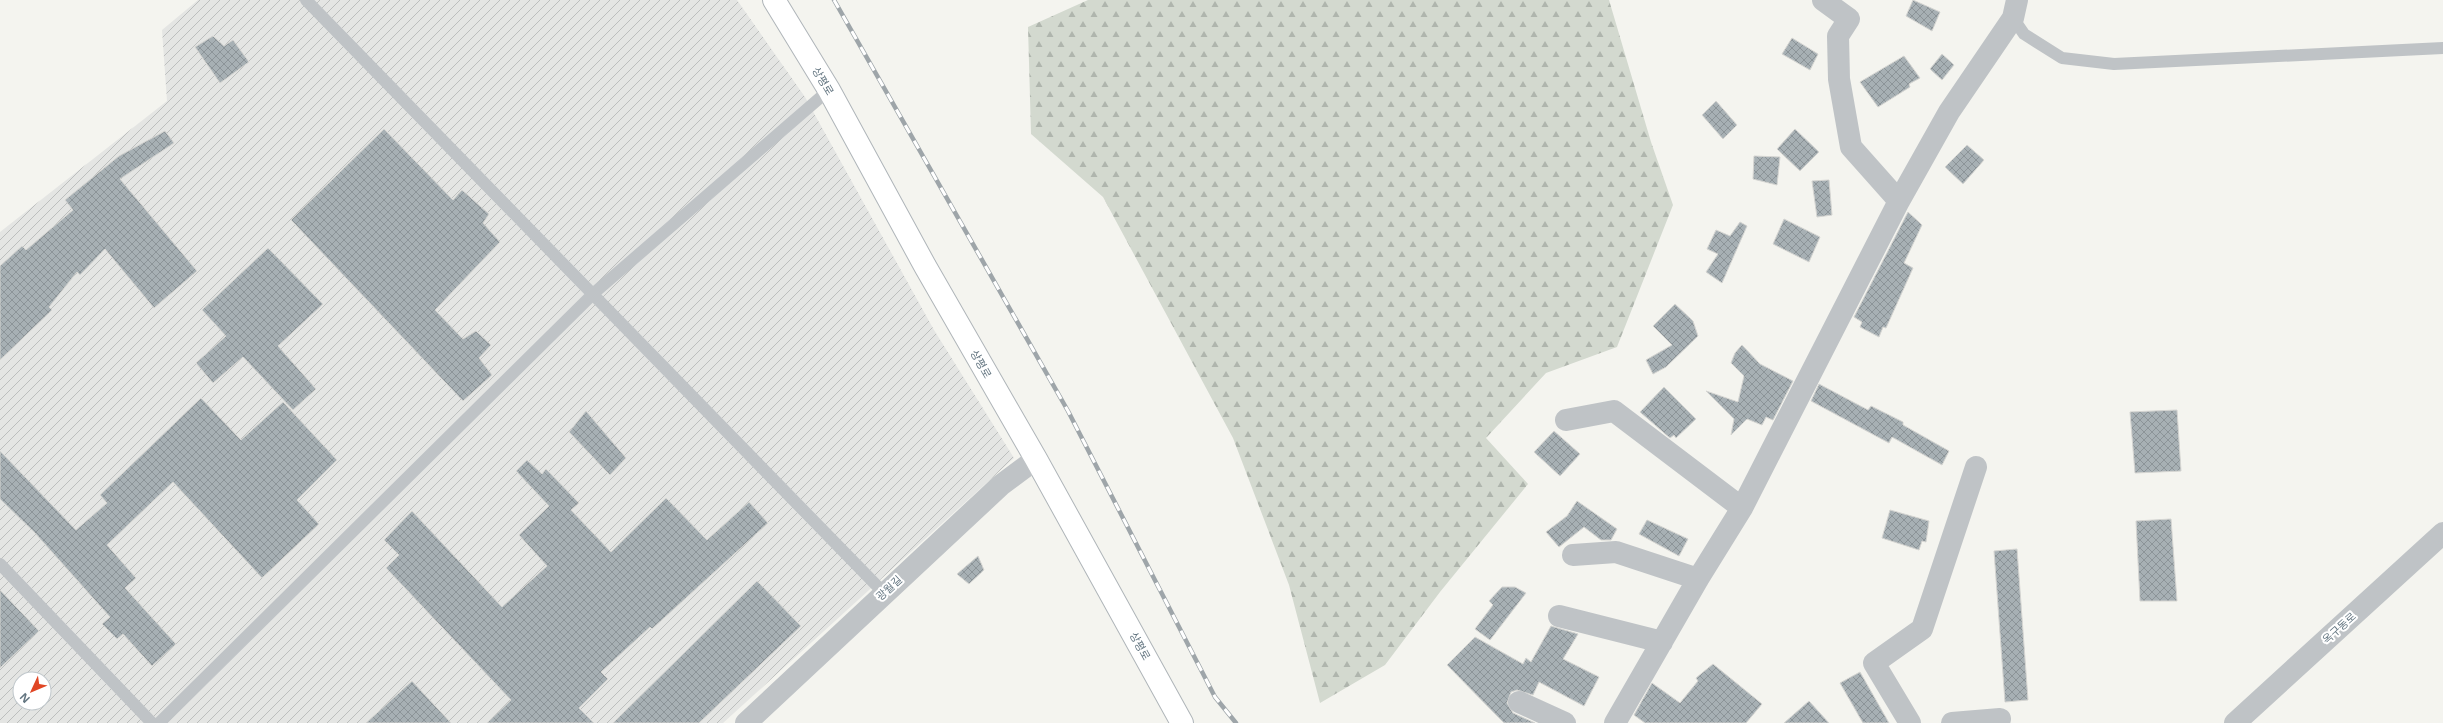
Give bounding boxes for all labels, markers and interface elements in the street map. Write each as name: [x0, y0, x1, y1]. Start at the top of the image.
street label: 상평로: [809, 64, 838, 98]
street label: 상평로: [967, 347, 996, 381]
street label: 광월길: [872, 572, 905, 603]
street label: 옥구동로: [2319, 609, 2359, 647]
street label: 상평로: [1127, 629, 1154, 663]
north arrow: [12, 671, 52, 711]
text: N: [16, 690, 33, 707]

